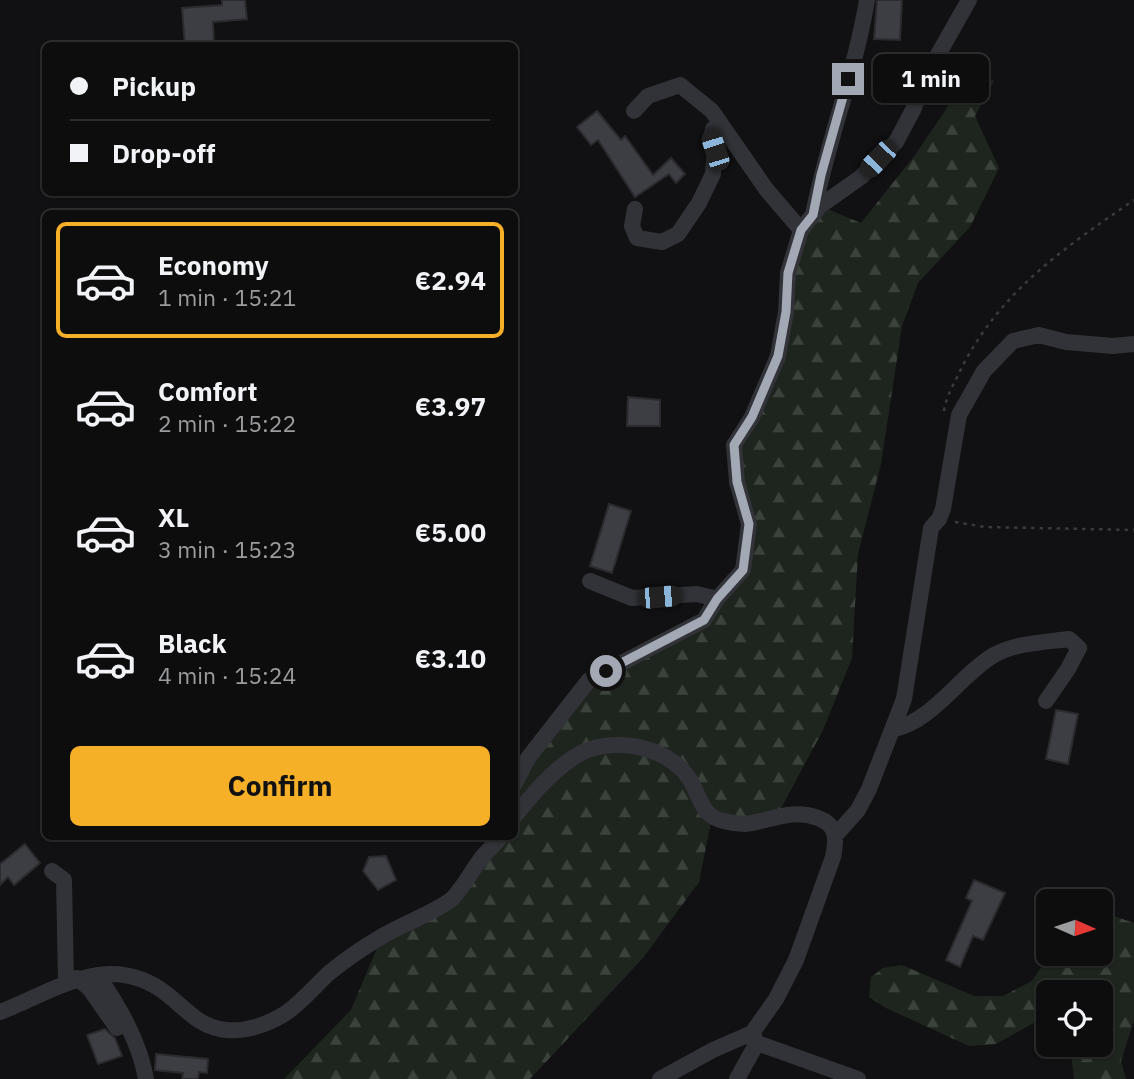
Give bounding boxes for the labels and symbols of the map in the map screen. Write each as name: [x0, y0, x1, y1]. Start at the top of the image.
callout: 1 min: [872, 55, 988, 104]
route end: [832, 63, 864, 95]
car: [699, 127, 732, 173]
car: [856, 137, 901, 181]
car: [639, 585, 682, 609]
route start: [590, 655, 622, 687]
north arrow: [1036, 889, 1113, 966]

